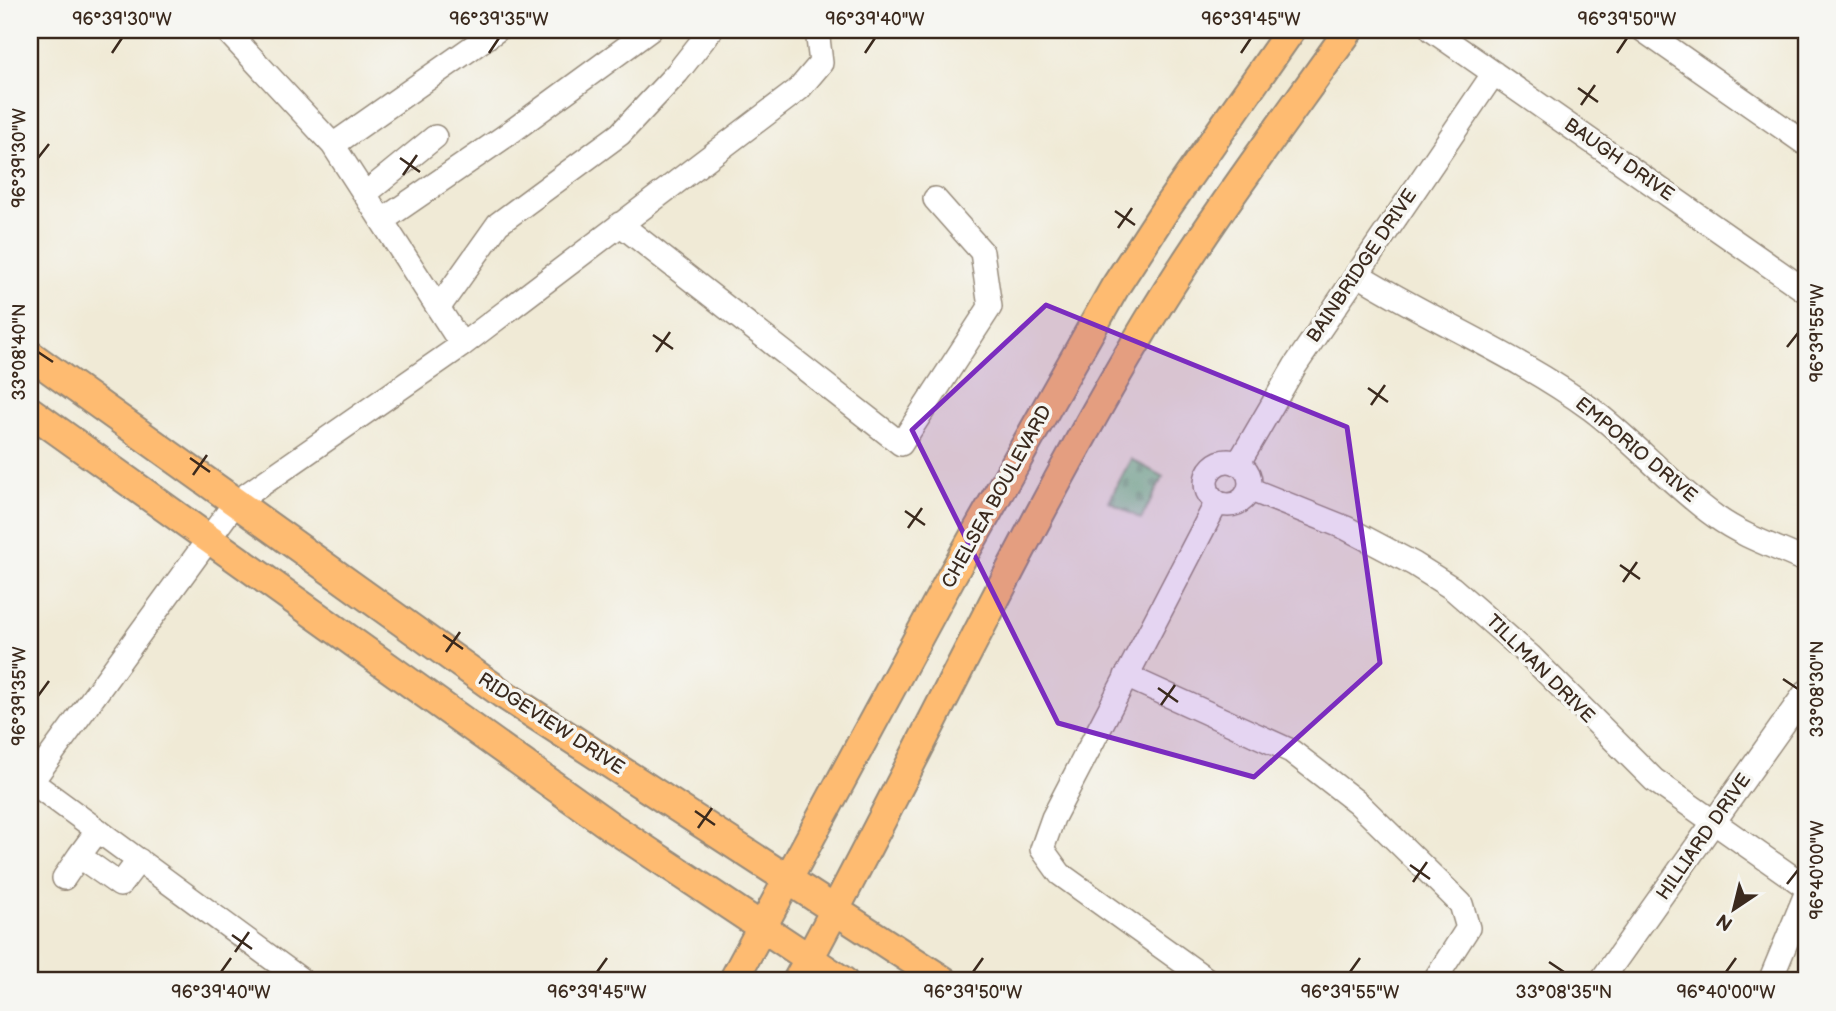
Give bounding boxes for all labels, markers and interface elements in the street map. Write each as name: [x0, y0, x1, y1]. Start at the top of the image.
text: 96°39'30"W: [72, 9, 172, 30]
text: 96°39'35"W: [449, 9, 549, 30]
text: 96°39'40"W: [825, 9, 925, 30]
text: 96°39'45"W: [1201, 9, 1301, 30]
text: 96°39'50"W: [1578, 9, 1677, 30]
text: 96°39'30"W: [9, 108, 30, 208]
street label: BAUGH DRIVE: [1560, 114, 1678, 206]
street label: BAINBRIDGE DRIVE: [1302, 185, 1422, 347]
text: 96°39'55"W: [1807, 283, 1828, 382]
text: 33°08'40"N: [9, 303, 30, 401]
street label: EMPORIO DRIVE: [1570, 392, 1702, 508]
street label: CHELSEA BOULEVARD: [937, 401, 1057, 592]
street label: TILLMAN DRIVE: [1481, 610, 1599, 728]
text: 33°08'30"N: [1807, 640, 1828, 738]
text: 96°39'35"W: [9, 646, 30, 746]
street label: RIDGEVIEW DRIVE: [473, 668, 629, 780]
street label: HILLIARD DRIVE: [1652, 769, 1756, 905]
text: 96°40'00"W: [1807, 820, 1828, 920]
north arrow: [1700, 874, 1770, 944]
text: N: [1713, 908, 1738, 935]
text: 96°39'40"W: [171, 982, 271, 1003]
text: 96°39'45"W: [547, 982, 647, 1003]
text: 96°39'50"W: [924, 982, 1023, 1003]
text: 96°39'55"W: [1301, 982, 1400, 1003]
text: 33°08'35"N: [1516, 982, 1612, 1003]
text: 96°40'00"W: [1676, 982, 1776, 1003]

